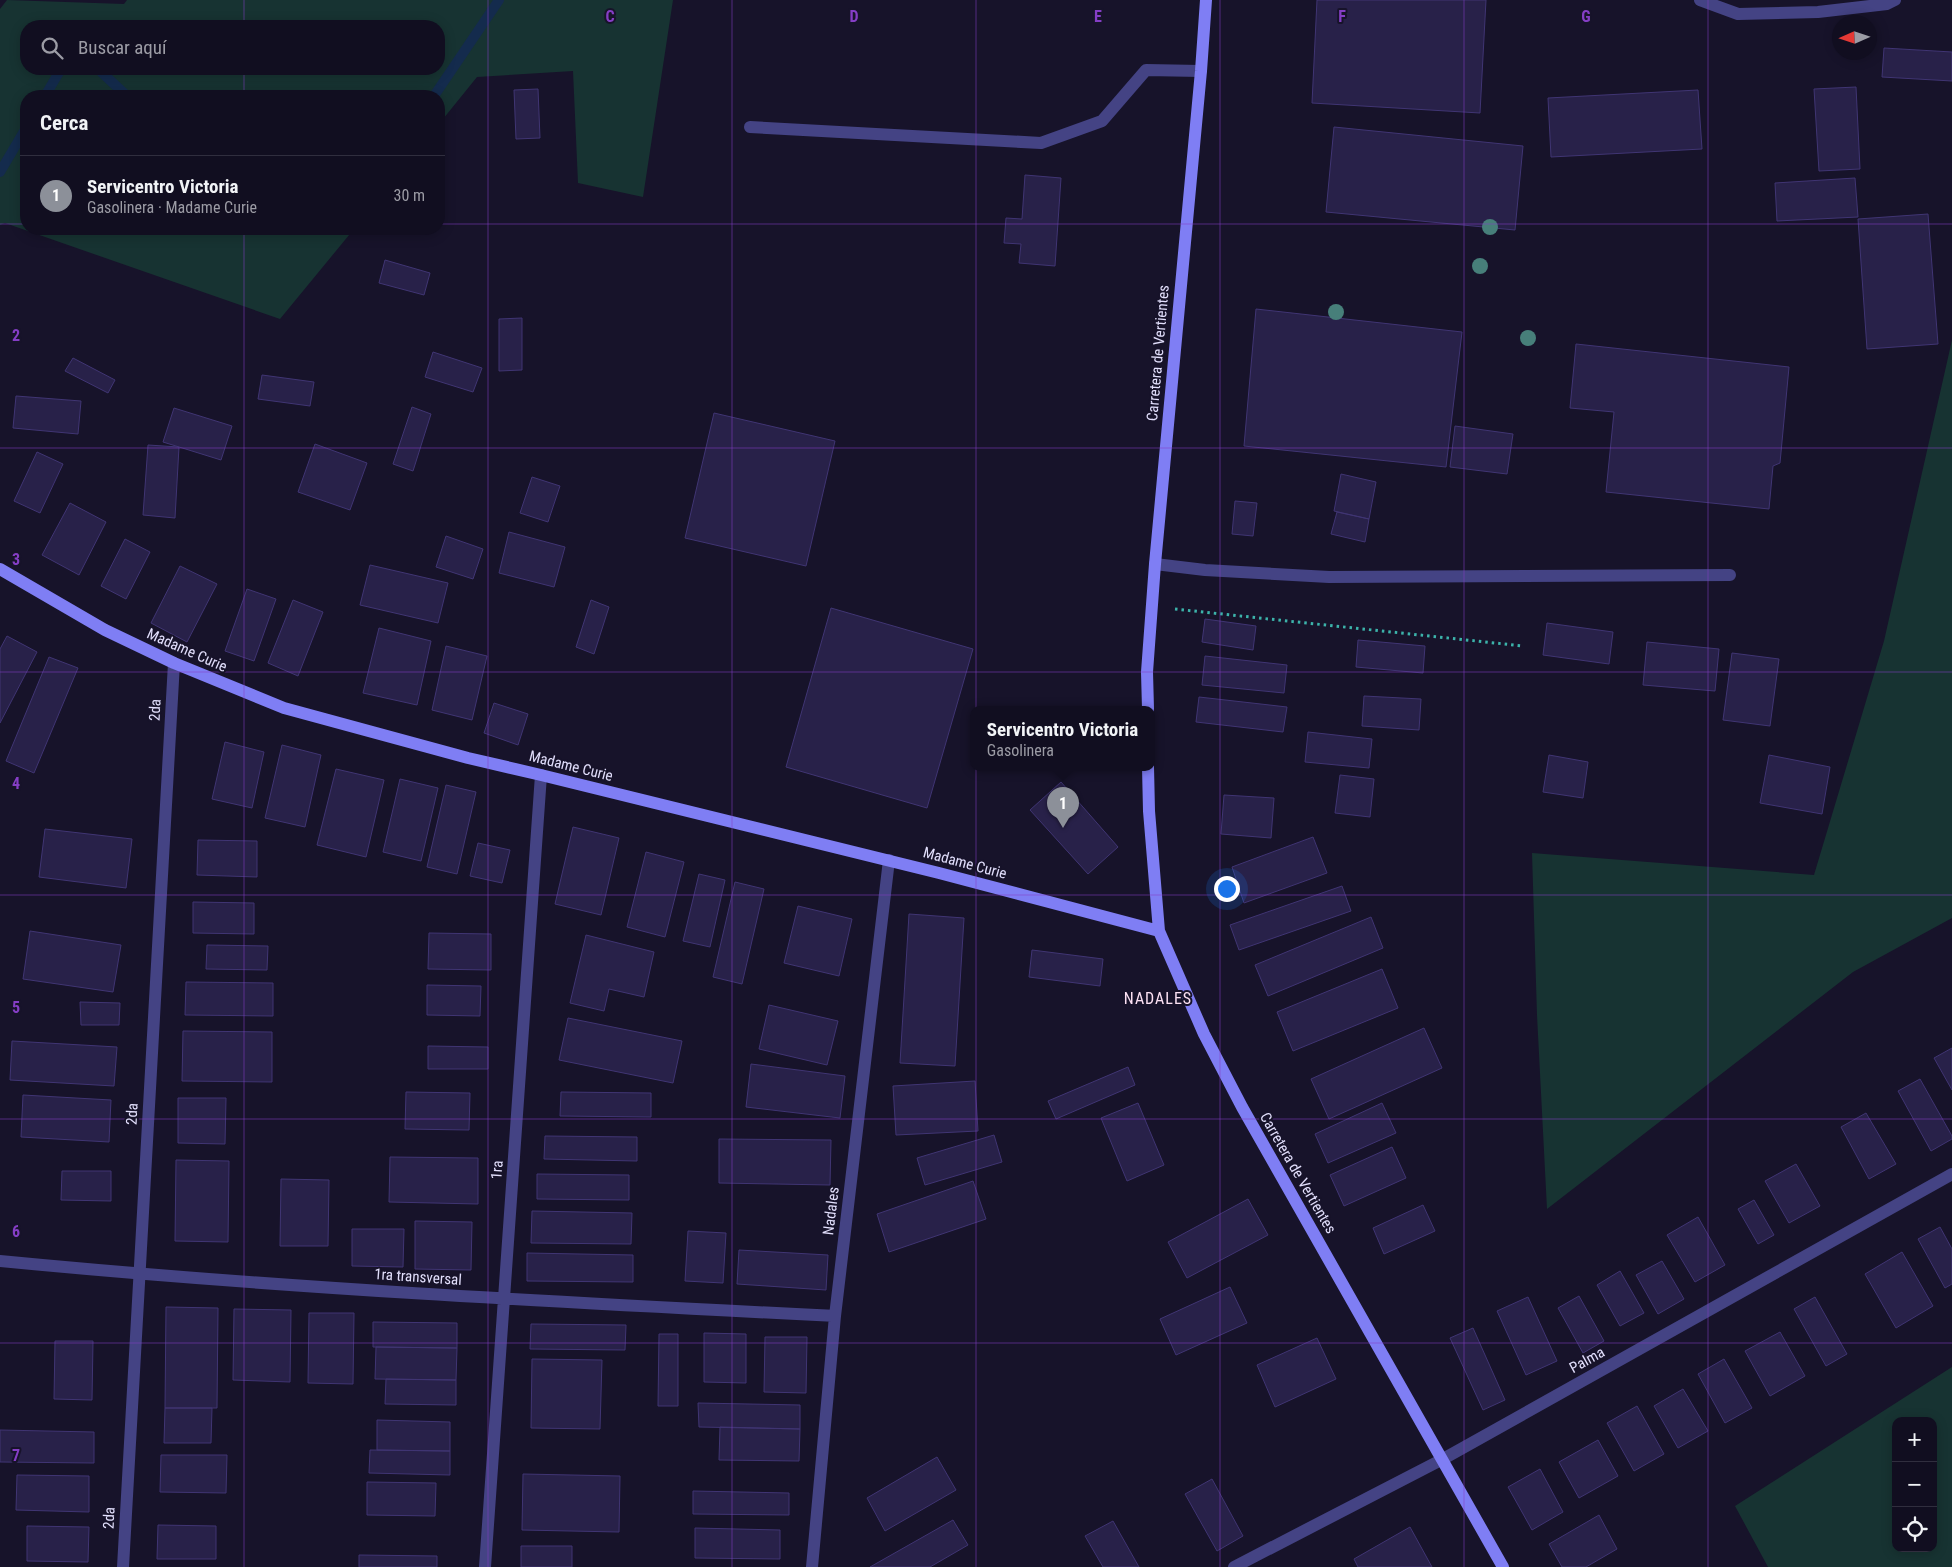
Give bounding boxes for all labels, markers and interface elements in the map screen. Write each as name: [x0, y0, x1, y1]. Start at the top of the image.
text: C: [605, 7, 615, 26]
text: D: [849, 7, 859, 26]
text: E: [1094, 7, 1102, 26]
text: F: [1338, 7, 1346, 26]
text: G: [1581, 7, 1591, 26]
north arrow: [1832, 15, 1877, 60]
search box: [20, 20, 445, 75]
icon: search: [38, 34, 66, 62]
text: Buscar aquí: [78, 36, 167, 59]
text: Cerca: [40, 111, 88, 135]
text: Servicentro Victoria: [87, 175, 238, 198]
text: 1: [52, 186, 60, 205]
text: 30 m: [393, 186, 425, 205]
text: Gasolinera · Madame Curie: [87, 198, 257, 217]
street label: Carretera de Vertientes: [1143, 284, 1173, 422]
text: 2: [12, 326, 20, 345]
text: 3: [12, 550, 20, 569]
street label: Madame Curie: [144, 624, 230, 676]
street label: 2da: [145, 699, 165, 721]
popup: [970, 706, 1155, 771]
text: Servicentro Victoria: [987, 718, 1138, 741]
text: Gasolinera: [987, 741, 1054, 760]
street label: Madame Curie: [527, 747, 615, 785]
text: 4: [12, 774, 20, 793]
pin: 1: [1047, 787, 1079, 828]
street label: Madame Curie: [921, 843, 1009, 883]
your location: [1214, 876, 1240, 902]
district label: NADALES: [1124, 989, 1192, 1008]
text: 5: [12, 998, 20, 1017]
street label: 2da: [122, 1103, 142, 1125]
street label: Carretera de Vertientes: [1256, 1109, 1340, 1237]
street label: 1ra: [487, 1160, 507, 1180]
street label: Nadales: [819, 1186, 843, 1236]
text: 6: [12, 1222, 20, 1241]
street label: 1ra transversal: [374, 1265, 462, 1289]
street label: Palma: [1566, 1343, 1608, 1377]
map controls: [1892, 1417, 1937, 1552]
button: +: [1892, 1417, 1937, 1462]
text: 7: [12, 1446, 20, 1465]
button: −: [1892, 1462, 1937, 1507]
street label: 2da: [99, 1507, 119, 1529]
button: locate: [1892, 1507, 1937, 1552]

